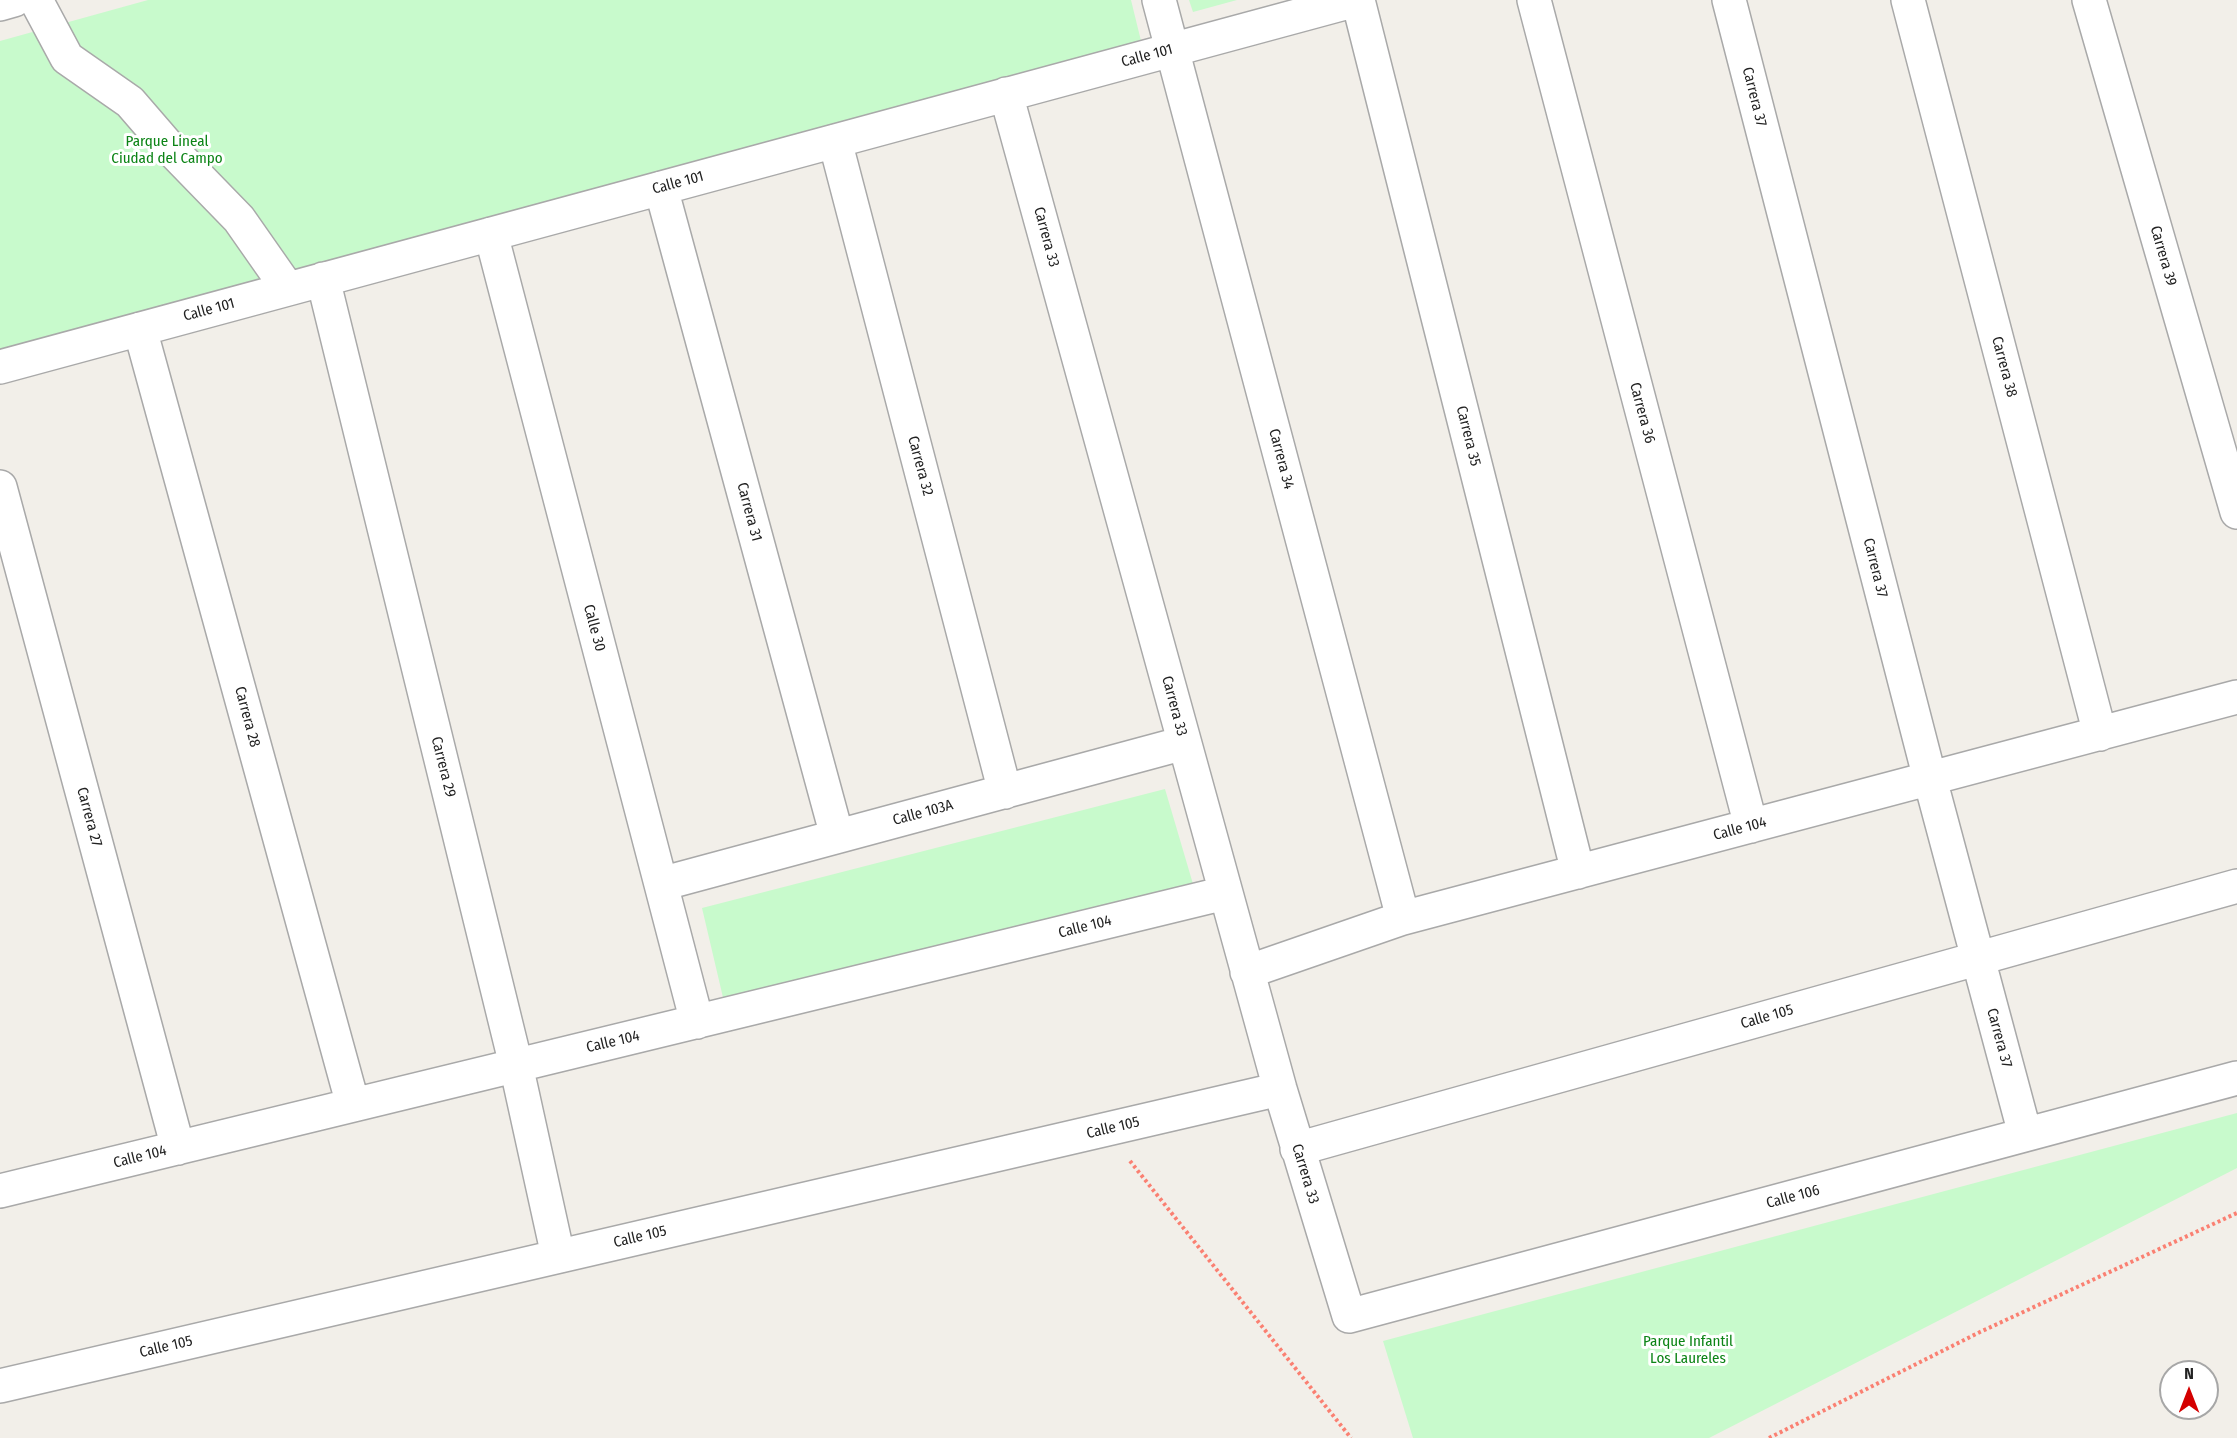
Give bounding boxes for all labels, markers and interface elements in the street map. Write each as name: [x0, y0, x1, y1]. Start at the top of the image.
street label: Calle 101: [1119, 41, 1175, 71]
street label: Carrera 37: [1738, 65, 1770, 129]
park label: Parque Lineal Ciudad del Campo: [111, 133, 223, 168]
street label: Calle 101: [650, 168, 706, 198]
street label: Carrera 33: [1029, 205, 1063, 269]
street label: Carrera 39: [2146, 224, 2180, 288]
street label: Calle 101: [181, 295, 237, 325]
street label: Carrera 38: [1987, 335, 2021, 399]
street label: Carrera 36: [1625, 381, 1659, 445]
street label: Carrera 35: [1452, 404, 1484, 468]
street label: Carrera 34: [1264, 427, 1298, 491]
street label: Carrera 32: [903, 434, 937, 498]
street label: Carrera 31: [733, 481, 765, 543]
street label: Carrera 37: [1859, 536, 1891, 600]
street label: Calle 30: [579, 602, 609, 654]
street label: Carrera 33: [1157, 674, 1191, 738]
street label: Carrera 28: [230, 685, 264, 749]
street label: Carrera 29: [427, 735, 459, 799]
street label: Carrera 27: [72, 785, 106, 849]
street label: Calle 103A: [891, 796, 955, 830]
street label: Calle 104: [1711, 813, 1769, 845]
street label: Calle 104: [1056, 912, 1114, 942]
street label: Calle 105: [1739, 1001, 1795, 1033]
street label: Carrera 37: [1982, 1006, 2016, 1070]
street label: Calle 104: [584, 1027, 642, 1057]
street label: Calle 105: [1085, 1113, 1141, 1143]
street label: Calle 104: [111, 1142, 169, 1172]
street label: Carrera 33: [1287, 1142, 1323, 1206]
street label: Calle 106: [1764, 1181, 1822, 1213]
street label: Calle 105: [612, 1222, 668, 1252]
street label: Calle 105: [138, 1332, 194, 1362]
park label: Parque Infantil Los Laureles: [1643, 1333, 1733, 1368]
north arrow: [2159, 1360, 2219, 1420]
text: N: [2184, 1364, 2194, 1383]

